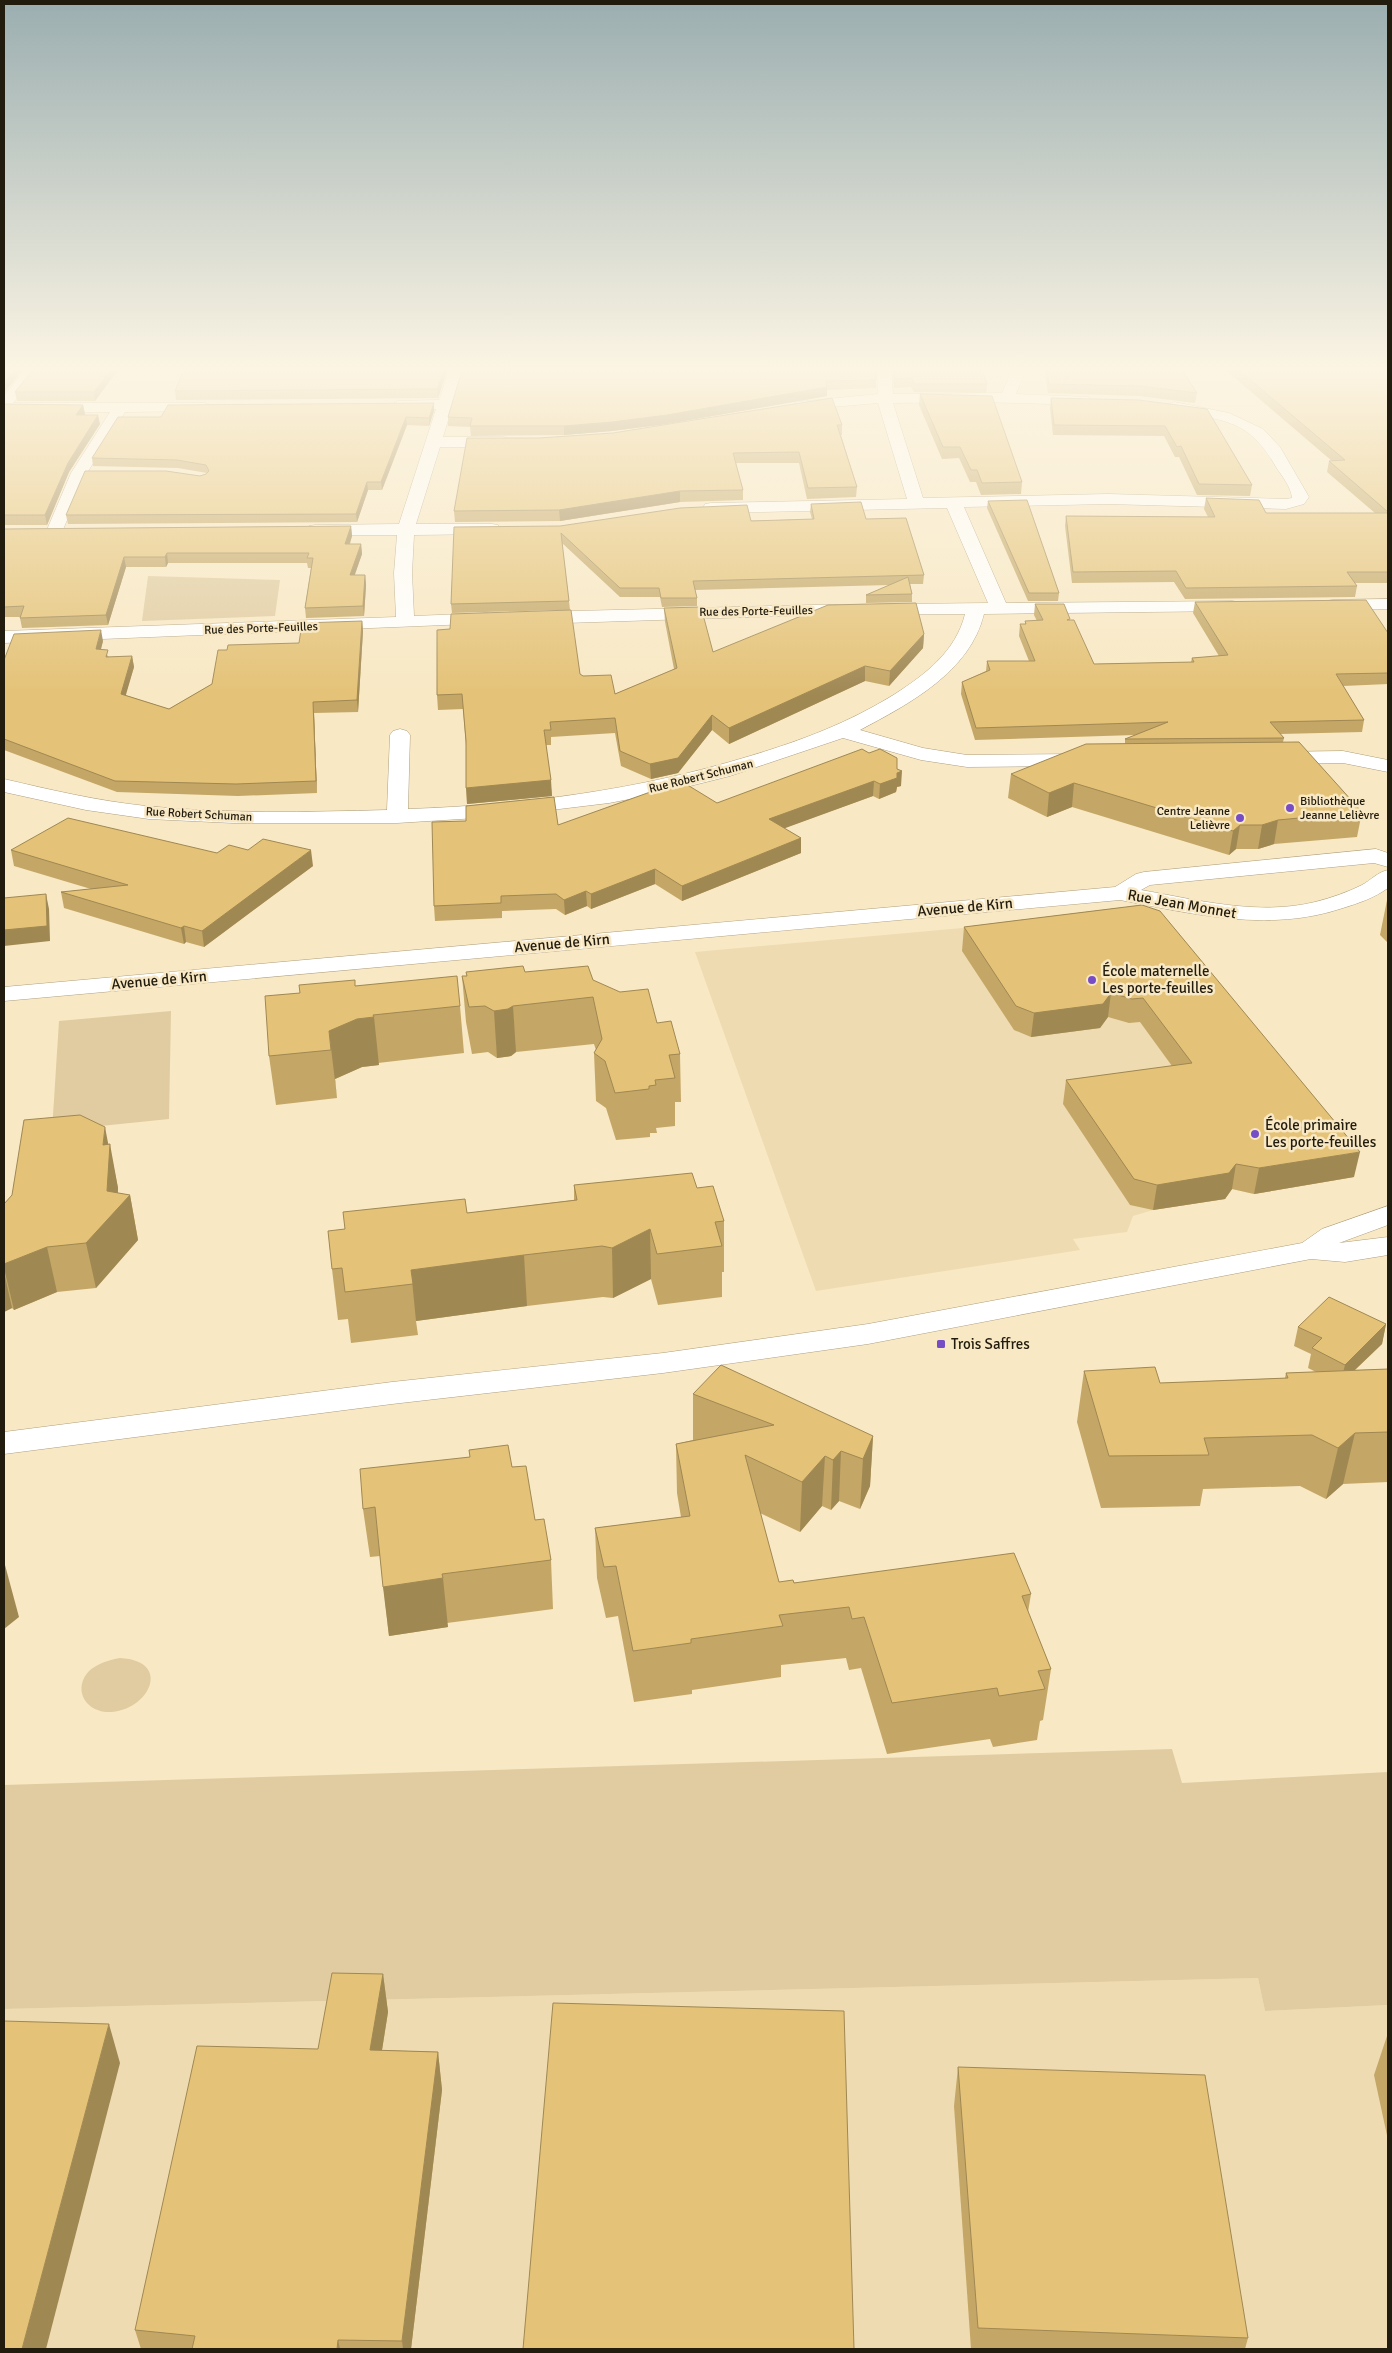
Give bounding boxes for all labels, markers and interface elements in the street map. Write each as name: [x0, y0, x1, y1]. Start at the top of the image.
street label: Rue des Porte-Feuilles: [699, 603, 813, 620]
street label: Rue des Porte-Feuilles: [204, 619, 318, 638]
street label: Rue Robert Schuman: [647, 756, 755, 797]
place label: Bibliothèque Jeanne Lelièvre: [1300, 794, 1379, 823]
marker: Bibliothèque Jeanne Lelièvre: [1284, 802, 1296, 814]
street label: Rue Robert Schuman: [145, 804, 253, 825]
place label: Centre Jeanne Lelièvre: [1157, 804, 1230, 833]
marker: Centre Jeanne Lelièvre: [1234, 812, 1246, 824]
street label: Rue Jean Monnet: [1126, 886, 1238, 922]
street label: Avenue de Kirn: [917, 894, 1013, 920]
street label: Avenue de Kirn: [514, 930, 610, 956]
place label: École maternelle Les porte-feuilles: [1102, 961, 1214, 997]
street label: Avenue de Kirn: [111, 967, 207, 993]
marker: École maternelle Les porte-feuilles: [1086, 974, 1098, 986]
place label: École primaire Les porte-feuilles: [1265, 1115, 1377, 1151]
marker: École primaire Les porte-feuilles: [1249, 1128, 1261, 1140]
place label: Trois Saffres: [951, 1335, 1030, 1353]
marker: Trois Saffres: [935, 1338, 947, 1350]

